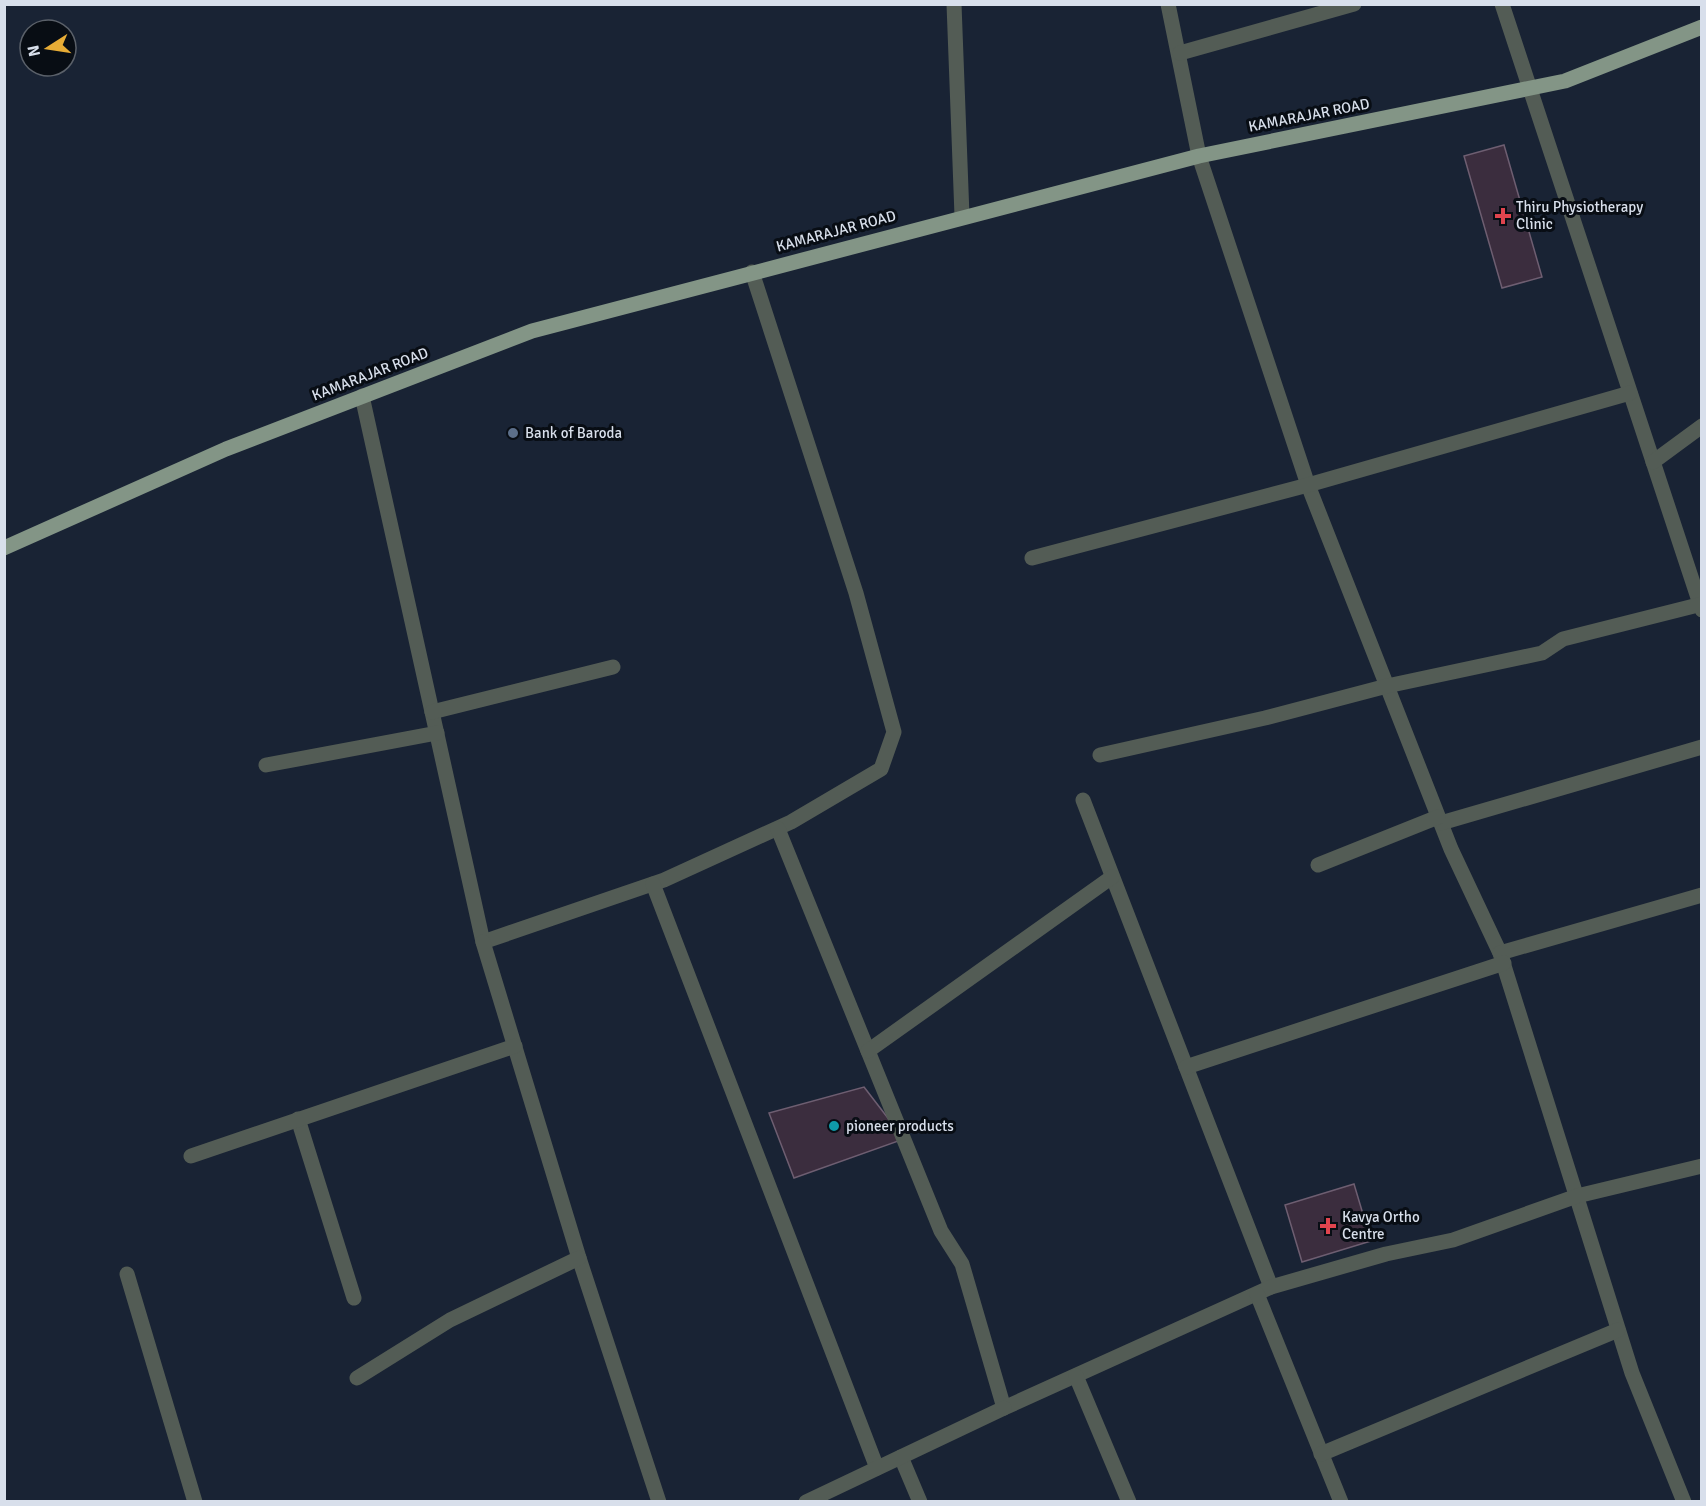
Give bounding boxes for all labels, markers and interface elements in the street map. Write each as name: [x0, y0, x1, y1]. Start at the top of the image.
north arrow: [18, 18, 78, 78]
text: N: [23, 43, 45, 58]
street label: KAMARAJAR ROAD: [1247, 94, 1371, 136]
place label: Thiru Physiotherapy Clinic: [1516, 198, 1643, 233]
street label: KAMARAJAR ROAD: [774, 206, 898, 256]
marker: Thiru Physiotherapy Clinic: [1494, 207, 1512, 225]
street label: KAMARAJAR ROAD: [309, 344, 431, 404]
place label: Bank of Baroda: [525, 424, 622, 442]
marker: Bank of Baroda: [506, 426, 520, 440]
place label: pioneer products: [846, 1117, 954, 1135]
marker: pioneer products: [827, 1119, 841, 1133]
place label: Kavya Ortho Centre: [1342, 1208, 1420, 1243]
marker: Kavya Ortho Centre: [1319, 1217, 1337, 1235]

